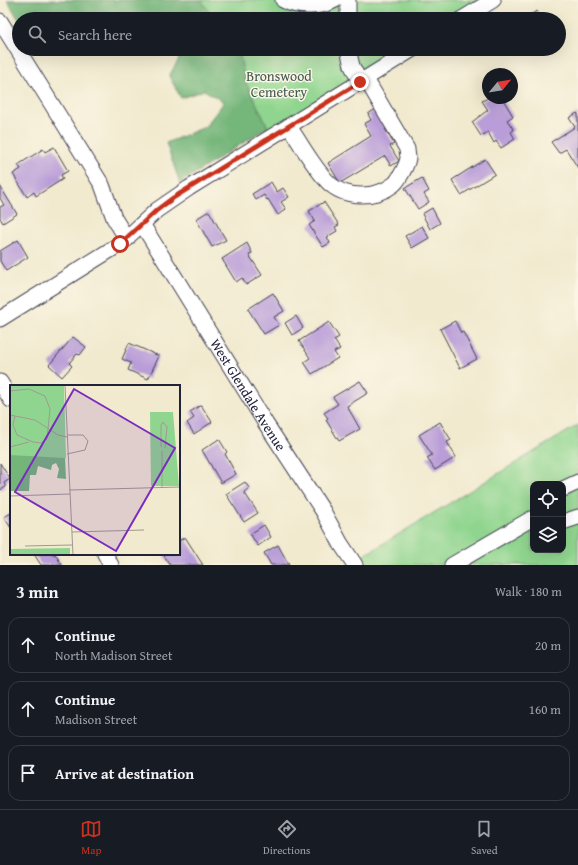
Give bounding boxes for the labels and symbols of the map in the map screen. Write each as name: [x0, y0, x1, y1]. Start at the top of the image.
park label: Bronswood Cemetery: [246, 66, 312, 102]
north arrow: [482, 68, 518, 104]
route end: [351, 73, 369, 91]
route start: [111, 235, 129, 253]
street label: West Glendale Avenue: [205, 335, 291, 455]
inset map: [10, 385, 180, 555]

